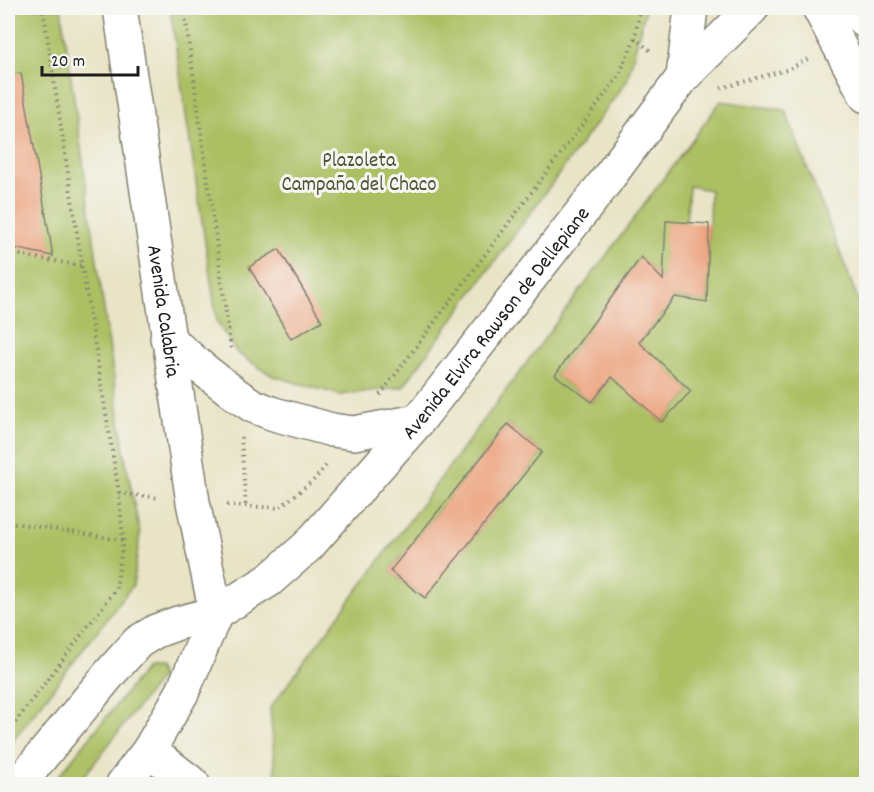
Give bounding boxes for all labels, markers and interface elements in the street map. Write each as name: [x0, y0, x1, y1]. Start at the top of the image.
scale bar: [42, 39, 138, 77]
text: 20 m: [51, 50, 85, 75]
park label: Plazoleta Campaña del Chaco: [281, 147, 437, 201]
street label: Avenida Elvira Rawson de Dellepiane: [396, 201, 599, 447]
street label: Avenida Calabria: [137, 243, 187, 380]

